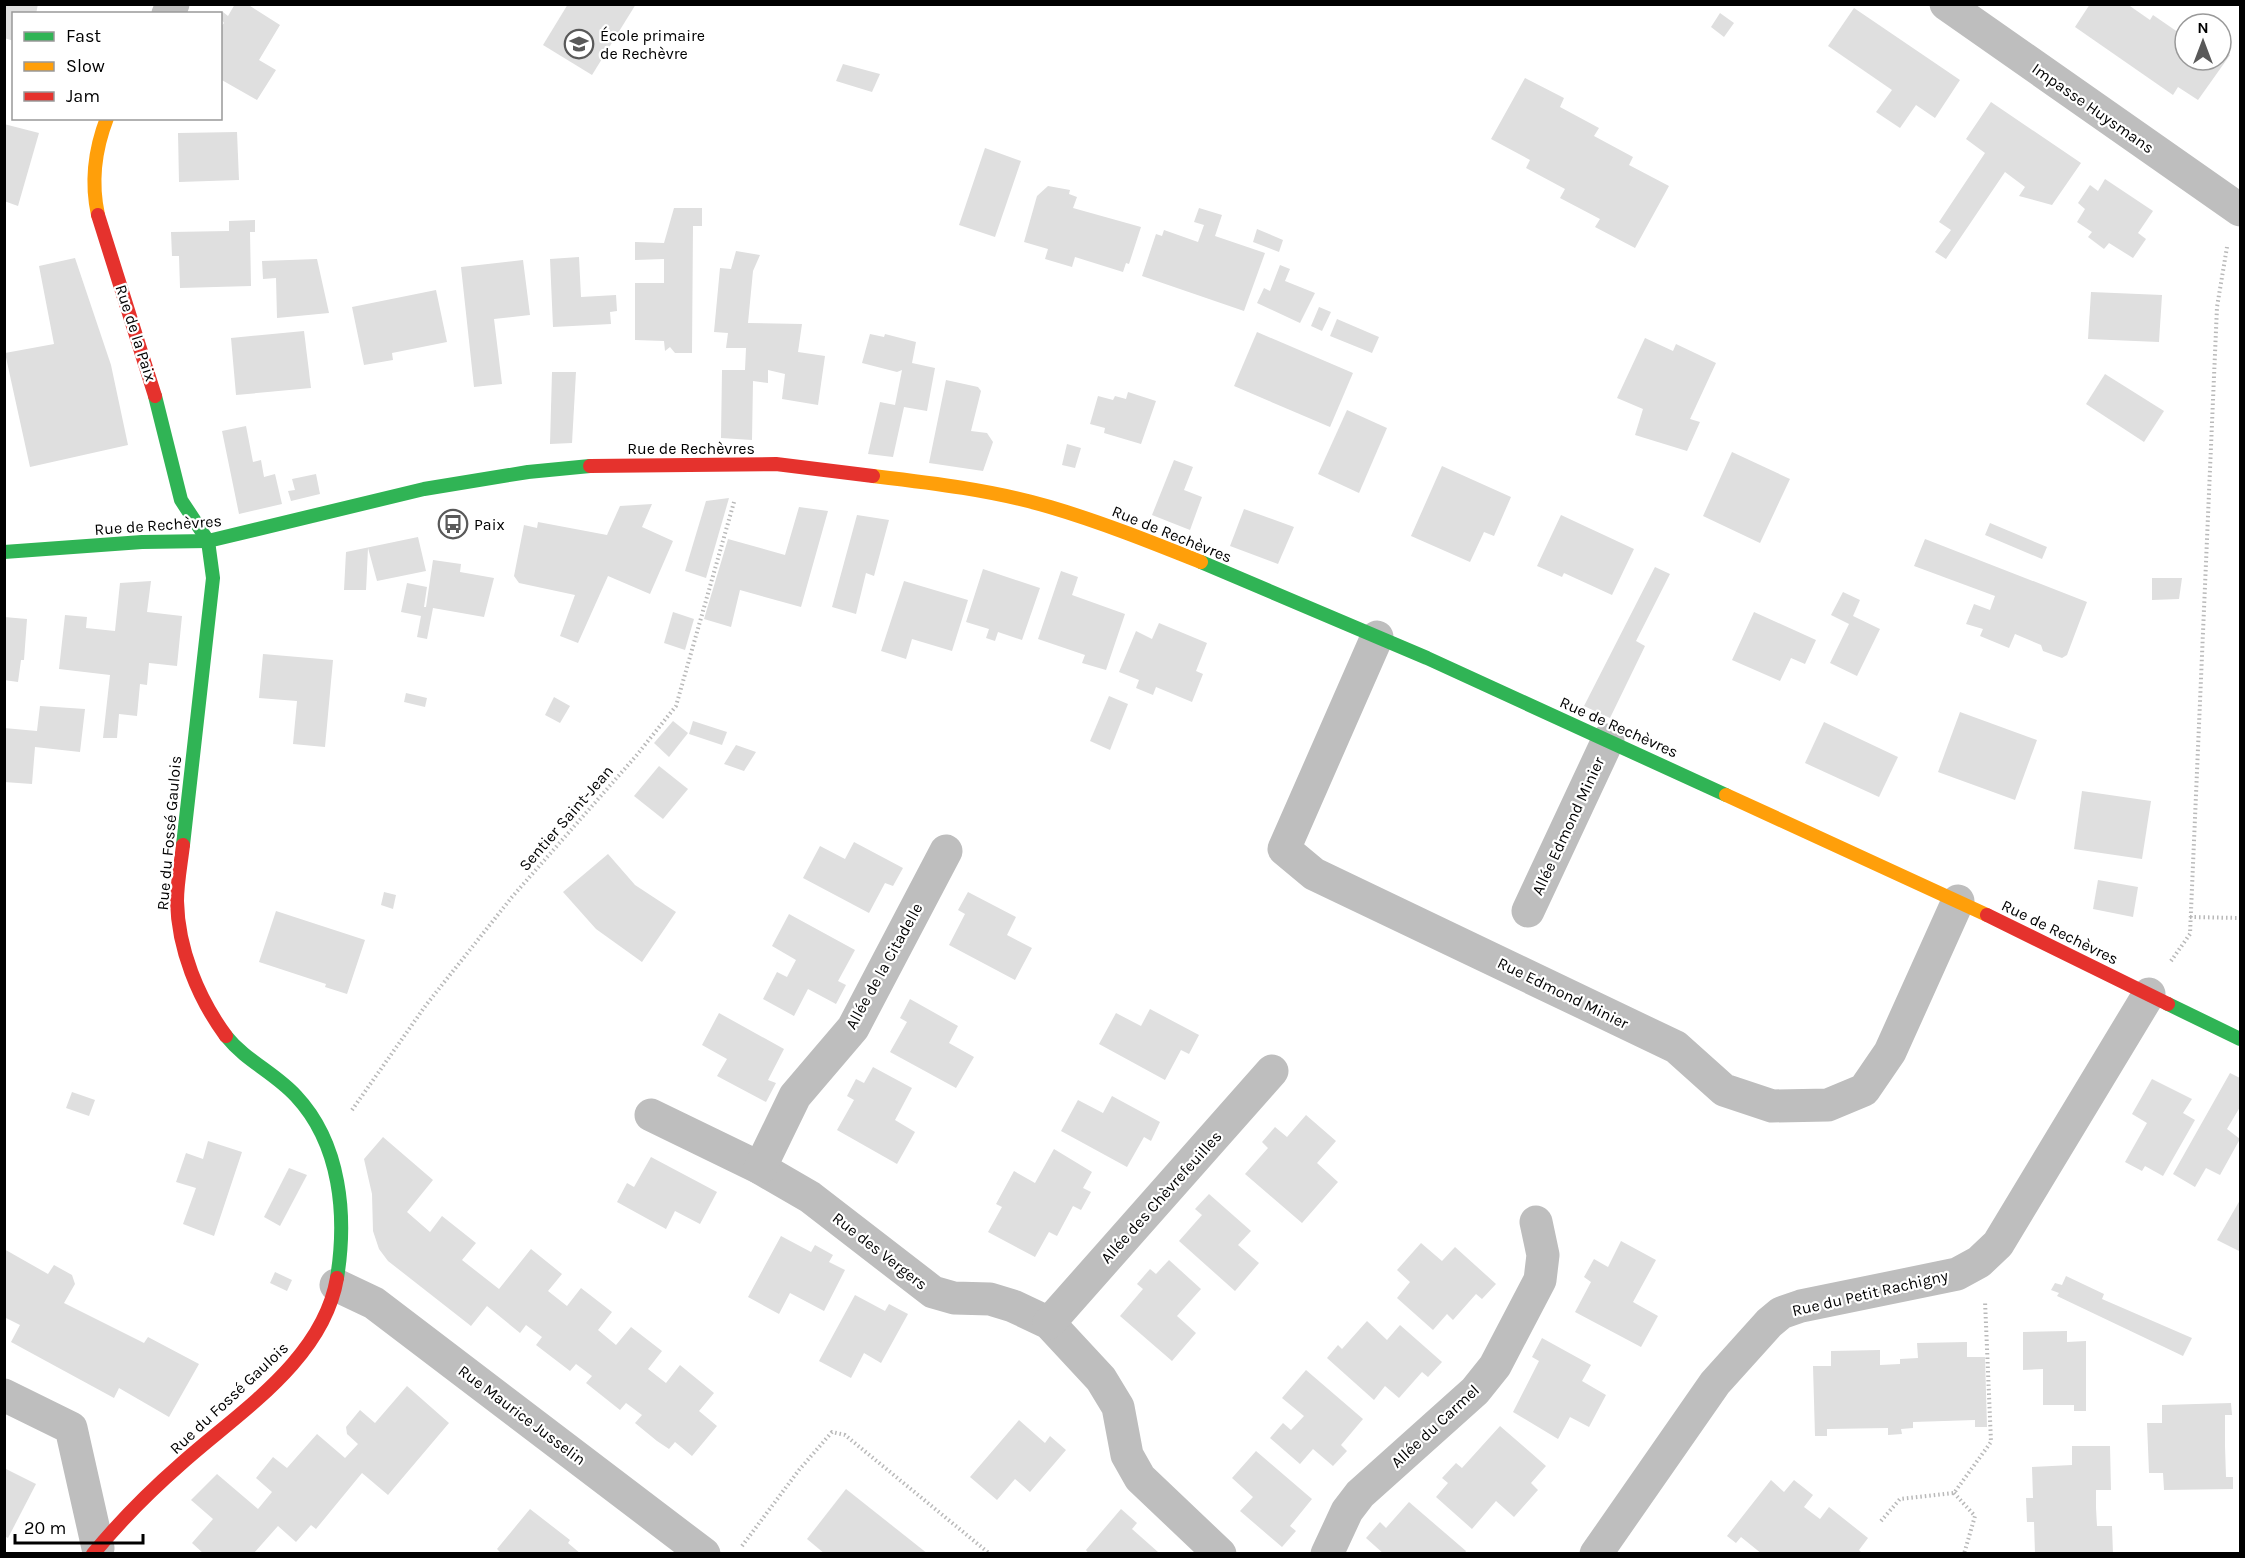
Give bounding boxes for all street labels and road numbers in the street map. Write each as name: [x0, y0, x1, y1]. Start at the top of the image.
street label: Impasse Huysmans: [2028, 59, 2158, 157]
street label: Rue de la Paix: [111, 282, 161, 384]
street label: Rue de Rechèvres: [627, 439, 755, 458]
street label: Rue de Rechèvres: [1109, 501, 1235, 567]
street label: Rue de Rechèvres: [94, 511, 222, 539]
street label: Rue de Rechèvres: [1557, 692, 1681, 762]
street label: Allée Edmond Minier: [1528, 754, 1608, 898]
street label: Rue du Fossé Gaulois: [153, 755, 185, 911]
street label: Sentier Saint-Jean: [515, 761, 617, 875]
street label: Rue de Rechèvres: [1998, 895, 2122, 969]
street label: Allée de la Citadelle: [841, 900, 927, 1032]
street label: Rue Edmond Minier: [1494, 953, 1632, 1033]
street label: Allée des Chèvrefeuilles: [1096, 1127, 1226, 1267]
street label: Rue des Vergers: [829, 1208, 931, 1294]
street label: Rue du Petit Rachigny: [1790, 1266, 1950, 1320]
street label: Rue du Fossé Gaulois: [166, 1338, 292, 1458]
street label: Rue Maurice Jusselin: [455, 1361, 589, 1469]
street label: Allée du Carmel: [1387, 1380, 1483, 1472]

